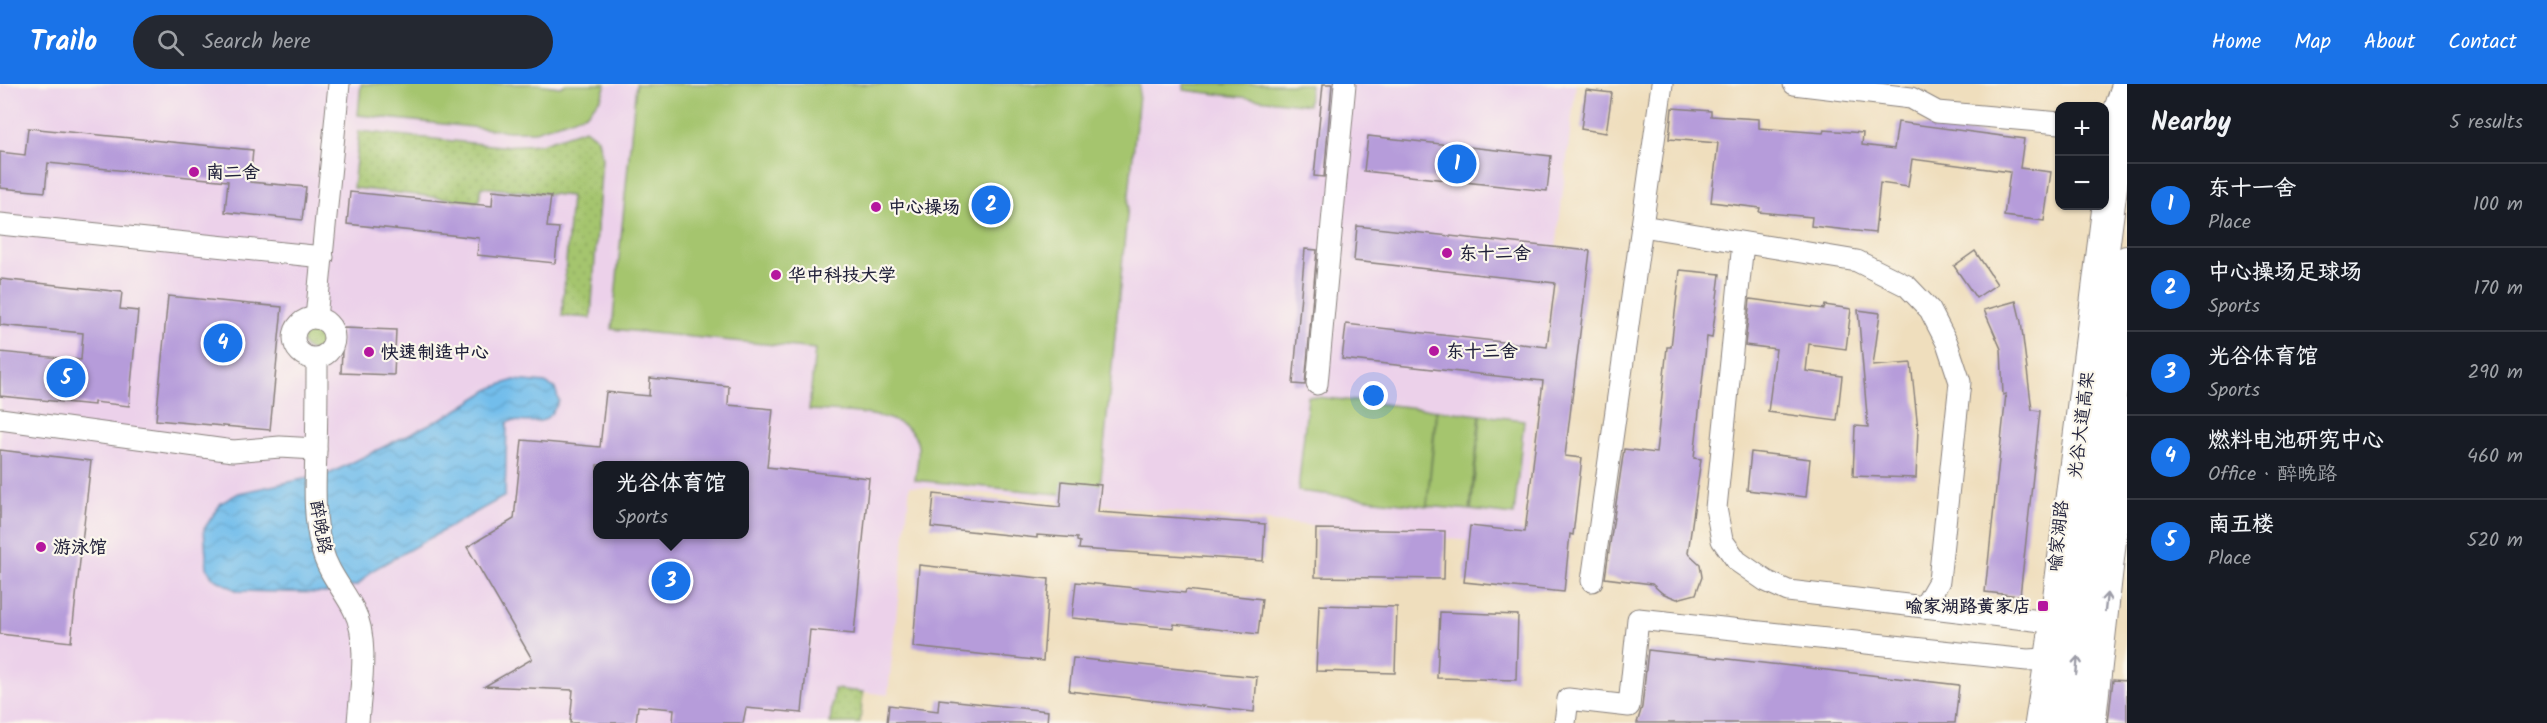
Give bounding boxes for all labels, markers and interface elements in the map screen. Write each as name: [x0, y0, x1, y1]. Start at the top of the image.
search box: [133, 15, 553, 69]
text: Trailo: [30, 20, 97, 65]
text: Search here: [202, 25, 311, 60]
icon: search: [154, 26, 187, 59]
text: Home: [2212, 26, 2261, 59]
text: Map: [2294, 26, 2331, 59]
text: About: [2364, 26, 2415, 59]
text: Contact: [2448, 26, 2517, 59]
map controls: [2055, 102, 2109, 210]
button: +: [2055, 102, 2109, 156]
text: Nearby: [2151, 102, 2231, 144]
text: 5 results: [2449, 107, 2523, 139]
pin: 1: [1438, 142, 1476, 187]
button: −: [2055, 156, 2109, 210]
place label: 南二舍: [206, 159, 260, 188]
marker: 南二舍: [187, 165, 201, 179]
text: 东十一舍: [2208, 172, 2296, 207]
pin: 2: [972, 182, 1010, 228]
text: 1: [2167, 189, 2174, 221]
text: 100 m: [2473, 189, 2523, 221]
place label: 中心操场: [888, 194, 960, 223]
marker: 中心操场: [869, 200, 883, 214]
text: Place: [2208, 207, 2251, 239]
place label: 东十二舍: [1459, 240, 1531, 269]
marker: 东十二舍: [1440, 246, 1454, 260]
text: 中心操场足球场: [2208, 256, 2362, 291]
place label: 华中科技大学: [788, 262, 896, 291]
marker: 华中科技大学: [769, 268, 783, 282]
text: 2: [2165, 273, 2176, 305]
text: 170 m: [2474, 273, 2523, 305]
text: Sports: [2208, 291, 2260, 323]
pin: 4: [204, 320, 242, 366]
place label: 东十三舍: [1446, 338, 1518, 367]
place label: 快速制造中心: [381, 339, 489, 368]
text: 光谷体育馆: [2208, 340, 2318, 375]
marker: 东十三舍: [1427, 344, 1441, 358]
marker: 快速制造中心: [362, 345, 376, 359]
pin: 5: [46, 356, 86, 400]
text: 3: [2165, 357, 2176, 389]
text: 290 m: [2468, 357, 2523, 389]
street label: 光谷大道高架: [2062, 370, 2103, 481]
text: Sports: [2208, 375, 2260, 407]
your location: [1359, 381, 1388, 410]
text: 燃料电池研究中心: [2208, 424, 2384, 459]
text: 4: [2165, 441, 2176, 473]
text: 460 m: [2467, 441, 2523, 473]
text: Office · 醉晚路: [2208, 459, 2337, 491]
popup: [593, 461, 749, 539]
text: 光谷体育馆: [616, 467, 726, 502]
street label: 醉晚路: [301, 498, 338, 556]
street label: 喻家湖路: [2041, 499, 2078, 573]
text: Sports: [616, 502, 668, 534]
text: 南五楼: [2208, 508, 2274, 543]
text: 5: [2165, 525, 2176, 557]
text: 520 m: [2467, 525, 2523, 557]
place label: 游泳馆: [53, 534, 107, 563]
marker: 游泳馆: [34, 540, 48, 554]
text: Place: [2208, 543, 2251, 575]
pin: 3: [652, 558, 690, 604]
place label: 喻家湖路黄家店: [1905, 593, 2031, 622]
one-way arrow: [2101, 593, 2112, 613]
marker: 喻家湖路黄家店: [2036, 599, 2050, 613]
one-way arrow: [2072, 655, 2083, 675]

